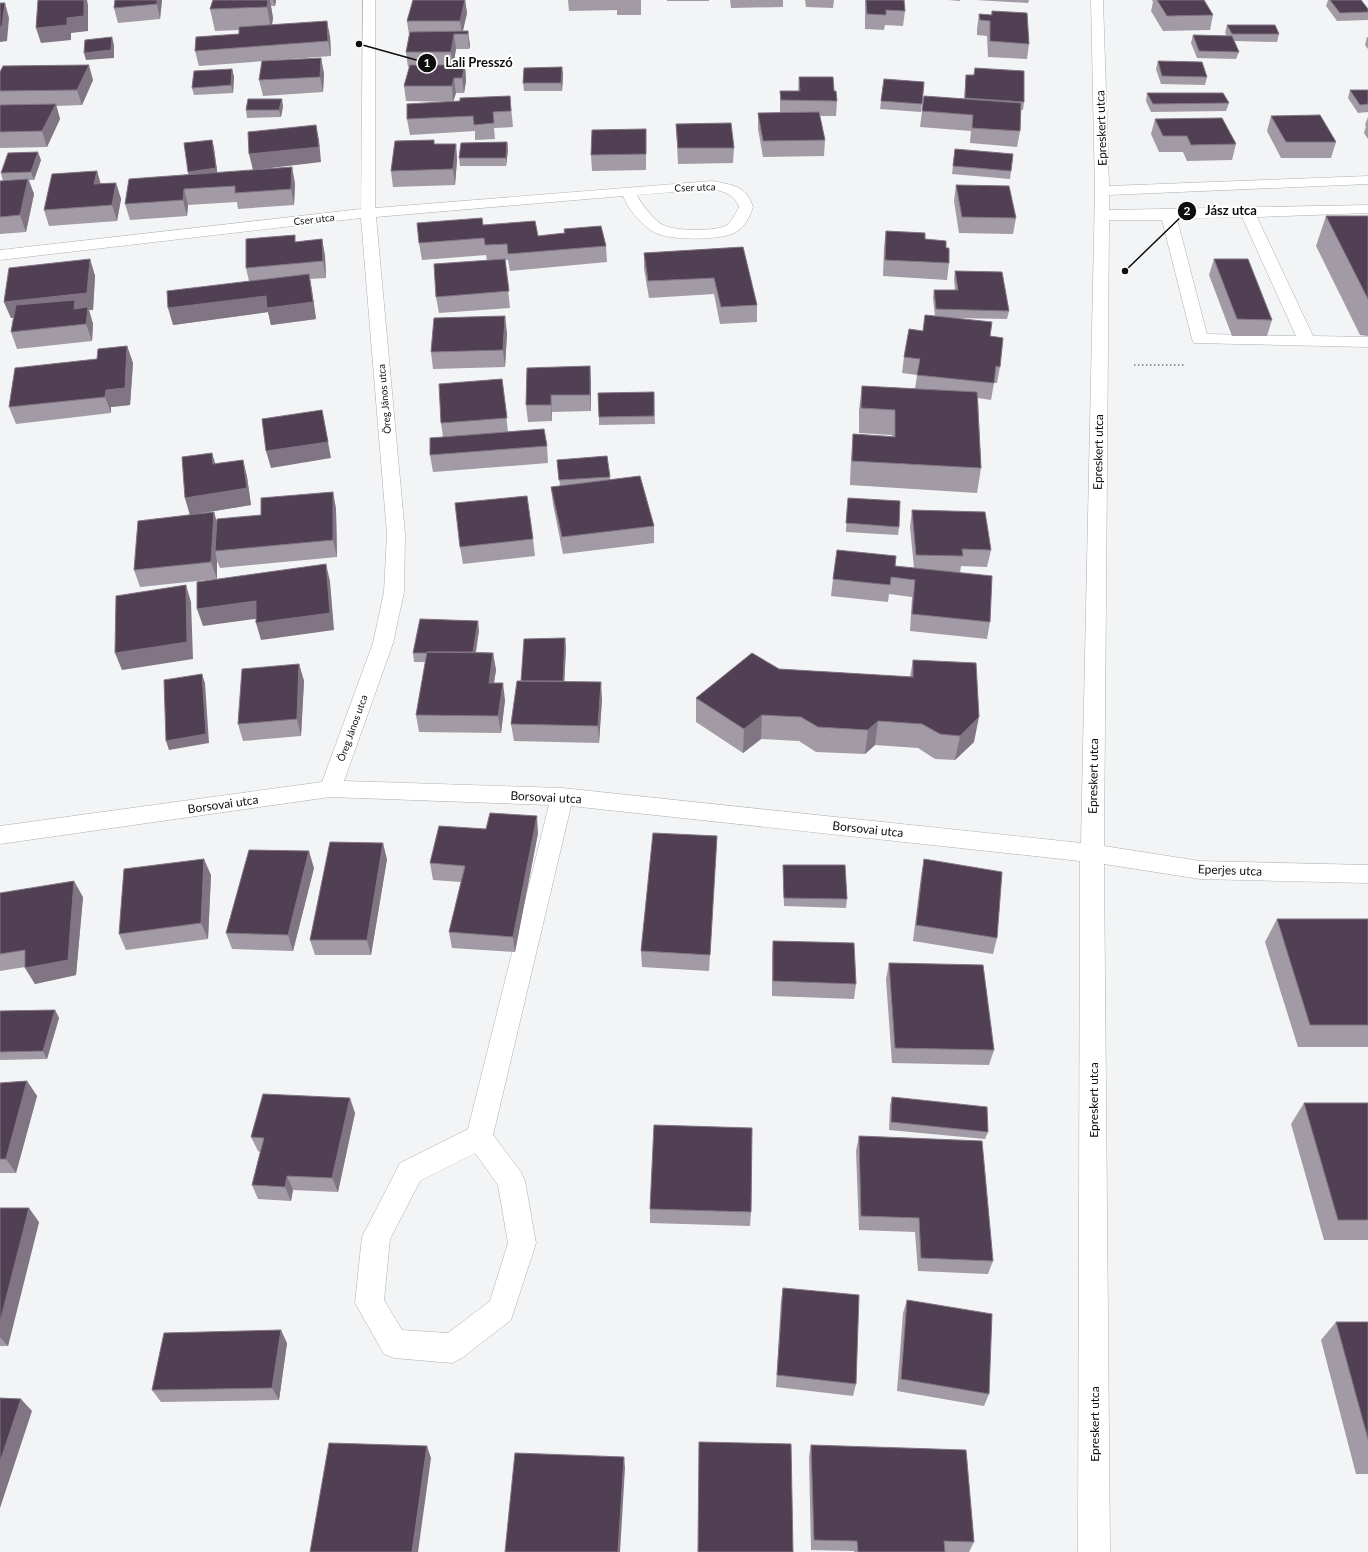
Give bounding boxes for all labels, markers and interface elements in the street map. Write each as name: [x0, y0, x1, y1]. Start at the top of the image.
callout: Lali Presszó: [417, 50, 520, 75]
text: Lali Presszó: [445, 54, 513, 70]
text: 1: [424, 55, 431, 70]
street label: Epreskert utca: [1092, 90, 1110, 166]
street label: Cser utca: [674, 180, 716, 194]
callout: Jász utca: [1177, 198, 1265, 223]
text: Jász utca: [1205, 202, 1257, 218]
text: 2: [1184, 203, 1191, 218]
street label: Cser utca: [293, 211, 335, 227]
street label: Öreg János utca: [375, 364, 393, 434]
street label: Epreskert utca: [1090, 414, 1106, 490]
street label: Öreg János utca: [334, 693, 370, 763]
street label: Epreskert utca: [1085, 738, 1101, 814]
street label: Borsovai utca: [510, 788, 582, 806]
street label: Borsovai utca: [187, 792, 259, 816]
street label: Borsovai utca: [832, 818, 904, 840]
street label: Eperjes utca: [1198, 861, 1262, 879]
street label: Epreskert utca: [1086, 1062, 1101, 1138]
street label: Epreskert utca: [1087, 1386, 1102, 1462]

